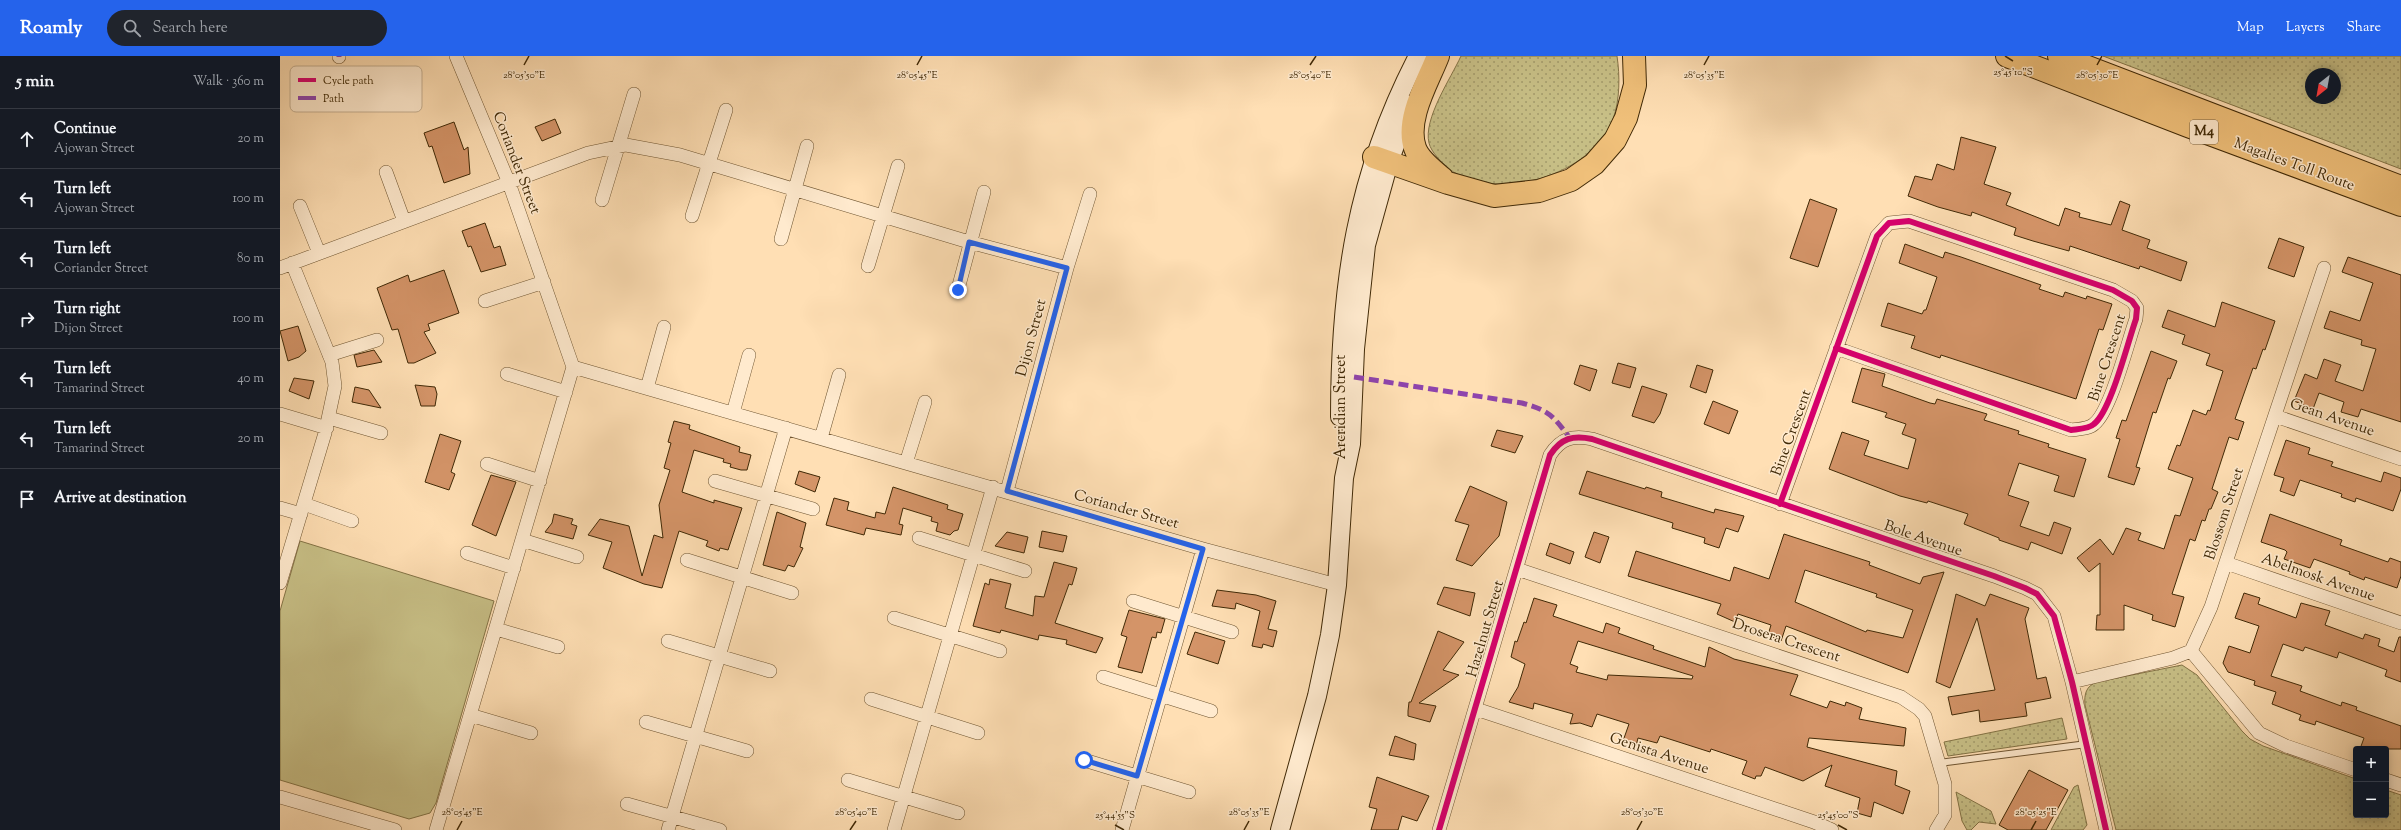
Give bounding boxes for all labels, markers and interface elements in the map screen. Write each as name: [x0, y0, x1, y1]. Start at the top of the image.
search box: [107, 10, 387, 46]
text: Roamly: [20, 15, 83, 42]
icon: search: [121, 17, 143, 39]
text: Search here: [153, 18, 228, 39]
text: Map: [2237, 18, 2264, 38]
text: Layers: [2286, 18, 2324, 38]
text: Share: [2346, 18, 2381, 38]
text: 25°45'10"S: [1993, 65, 2033, 80]
legend: [290, 66, 422, 112]
text: 28°05'50"E: [503, 68, 545, 83]
text: 28°05'45"E: [896, 68, 938, 83]
text: 28°05'40"E: [1289, 68, 1331, 83]
text: 28°05'35"E: [1683, 68, 1725, 83]
text: 28°05'30"E: [2076, 68, 2118, 83]
north arrow: [2305, 68, 2341, 104]
text: 5 min: [16, 70, 54, 94]
text: Walk · 360 m: [193, 73, 264, 91]
text: Cycle path: [323, 73, 374, 89]
text: Path: [323, 91, 345, 107]
street label: Coriander Street: [487, 109, 545, 217]
text: Continue: [54, 119, 116, 140]
road number: M4: [2190, 120, 2218, 144]
icon: ahead: [16, 128, 38, 150]
text: 20 m: [238, 130, 264, 148]
street label: Magalies Toll Route: [2231, 133, 2357, 197]
text: Ajowan Street: [54, 140, 134, 158]
text: Turn left: [54, 179, 111, 200]
icon: left: [16, 188, 38, 210]
text: 100 m: [232, 190, 264, 208]
text: Ajowan Street: [54, 200, 134, 218]
text: Turn left: [54, 239, 111, 260]
icon: left: [16, 248, 38, 270]
text: 80 m: [237, 250, 264, 268]
text: Coriander Street: [54, 260, 148, 278]
route end: [949, 281, 967, 299]
street label: Dijon Street: [1012, 297, 1052, 379]
text: Turn right: [54, 299, 120, 320]
icon: right: [16, 308, 38, 330]
text: 100 m: [232, 310, 264, 328]
street label: Bine Crescent: [2084, 312, 2132, 404]
text: Dijon Street: [54, 320, 123, 338]
street label: Arcridian Street: [1331, 355, 1352, 459]
text: Turn left: [54, 359, 111, 380]
icon: left: [16, 368, 38, 390]
text: 40 m: [237, 370, 264, 388]
text: Tamarind Street: [54, 380, 144, 398]
street label: Bine Crescent: [1767, 387, 1817, 479]
street label: Gean Avenue: [2287, 394, 2377, 442]
text: Turn left: [54, 419, 111, 440]
icon: left: [16, 428, 38, 450]
text: 20 m: [238, 430, 264, 448]
text: Tamarind Street: [54, 440, 144, 458]
street label: Blossom Street: [2200, 465, 2250, 563]
street label: Coriander Street: [1071, 485, 1181, 535]
icon: arrive: [16, 488, 38, 510]
text: Arrive at destination: [54, 488, 187, 509]
street label: Bole Avenue: [1881, 516, 1965, 562]
street label: Abelmosk Avenue: [2258, 549, 2378, 607]
street label: Hazelnut Street: [1462, 578, 1510, 680]
street label: Drosera Crescent: [1729, 614, 1843, 668]
street label: Genista Avenue: [1606, 728, 1712, 780]
map controls: [2353, 746, 2389, 818]
button: +: [2353, 746, 2389, 782]
route start: [1075, 751, 1093, 769]
button: −: [2353, 782, 2389, 818]
text: 28°05'45"E: [441, 805, 483, 820]
text: 28°05'40"E: [835, 805, 877, 820]
text: 28°05'35"E: [1228, 805, 1270, 820]
text: 28°05'30"E: [1621, 805, 1663, 820]
text: 28°05'25"E: [2015, 805, 2057, 820]
text: 25°44'55"S: [1095, 808, 1135, 823]
text: 25°45'00"S: [1817, 808, 1859, 823]

